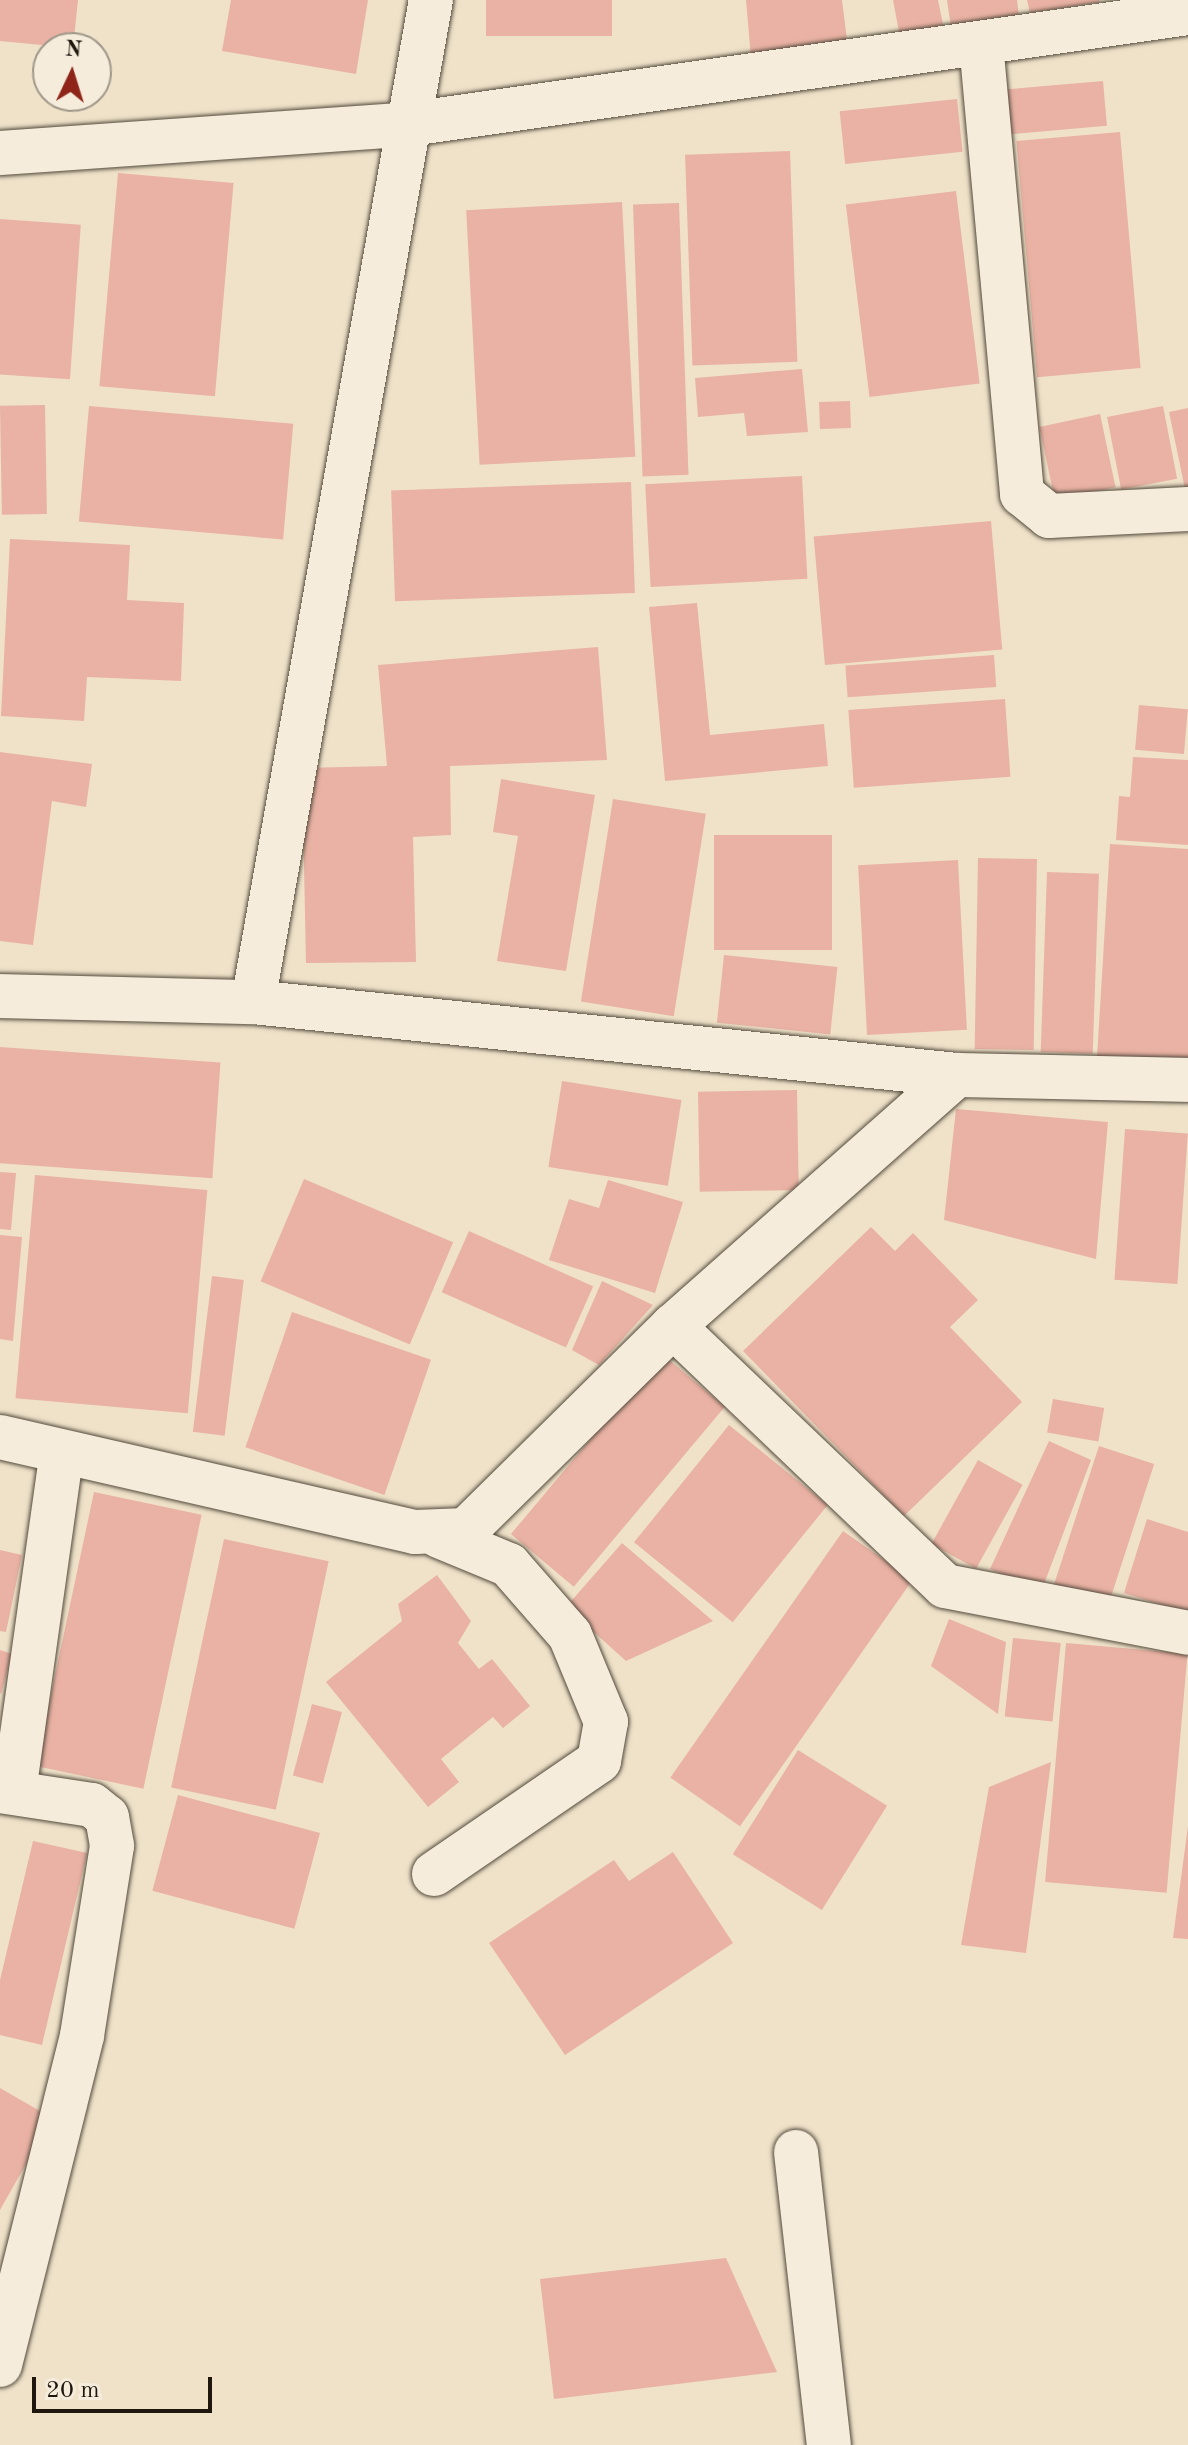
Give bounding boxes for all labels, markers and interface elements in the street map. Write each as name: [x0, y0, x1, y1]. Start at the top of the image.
north arrow: [32, 32, 112, 112]
text: N: [64, 38, 83, 62]
scale bar: [36, 2361, 216, 2411]
text: 20 m: [46, 2379, 100, 2403]

